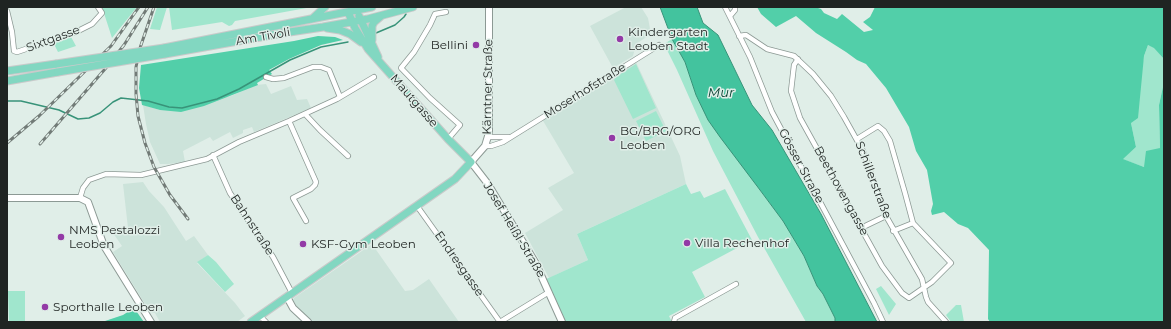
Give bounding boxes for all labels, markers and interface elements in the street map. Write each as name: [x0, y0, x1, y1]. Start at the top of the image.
street label: Sixtgasse: [24, 23, 82, 55]
street label: Am Tivoli: [235, 25, 291, 49]
place label: Kindergarten Leoben Stadt: [628, 25, 708, 53]
marker: Kindergarten Leoben Stadt: [615, 34, 625, 44]
place label: Bellini: [431, 38, 468, 52]
street label: Kärntner Straße: [480, 39, 496, 135]
marker: Bellini: [471, 40, 481, 50]
street label: Moserhofstraße: [541, 60, 629, 122]
street label: Mautgasse: [387, 72, 441, 130]
water label: Mur: [708, 85, 734, 101]
place label: BG/BRG/ORG Leoben: [620, 124, 701, 152]
street label: Gösser Straße: [775, 126, 827, 206]
marker: BG/BRG/ORG Leoben: [607, 133, 617, 143]
street label: Schillerstraße: [852, 139, 894, 221]
street label: Beethovengasse: [811, 144, 871, 238]
street label: Josef Heißl-Straße: [480, 180, 548, 280]
street label: Bahnstraße: [227, 192, 277, 258]
place label: NMS Pestalozzi Leoben: [69, 223, 160, 251]
street label: Endresgasse: [431, 229, 487, 299]
marker: NMS Pestalozzi Leoben: [56, 232, 66, 242]
place label: Villa Rechenhof: [695, 236, 789, 250]
place label: KSF-Gym Leoben: [311, 237, 416, 251]
marker: Villa Rechenhof: [682, 238, 692, 248]
marker: KSF-Gym Leoben: [298, 239, 308, 249]
place label: Sporthalle Leoben: [53, 300, 163, 314]
marker: Sporthalle Leoben: [40, 302, 50, 312]

